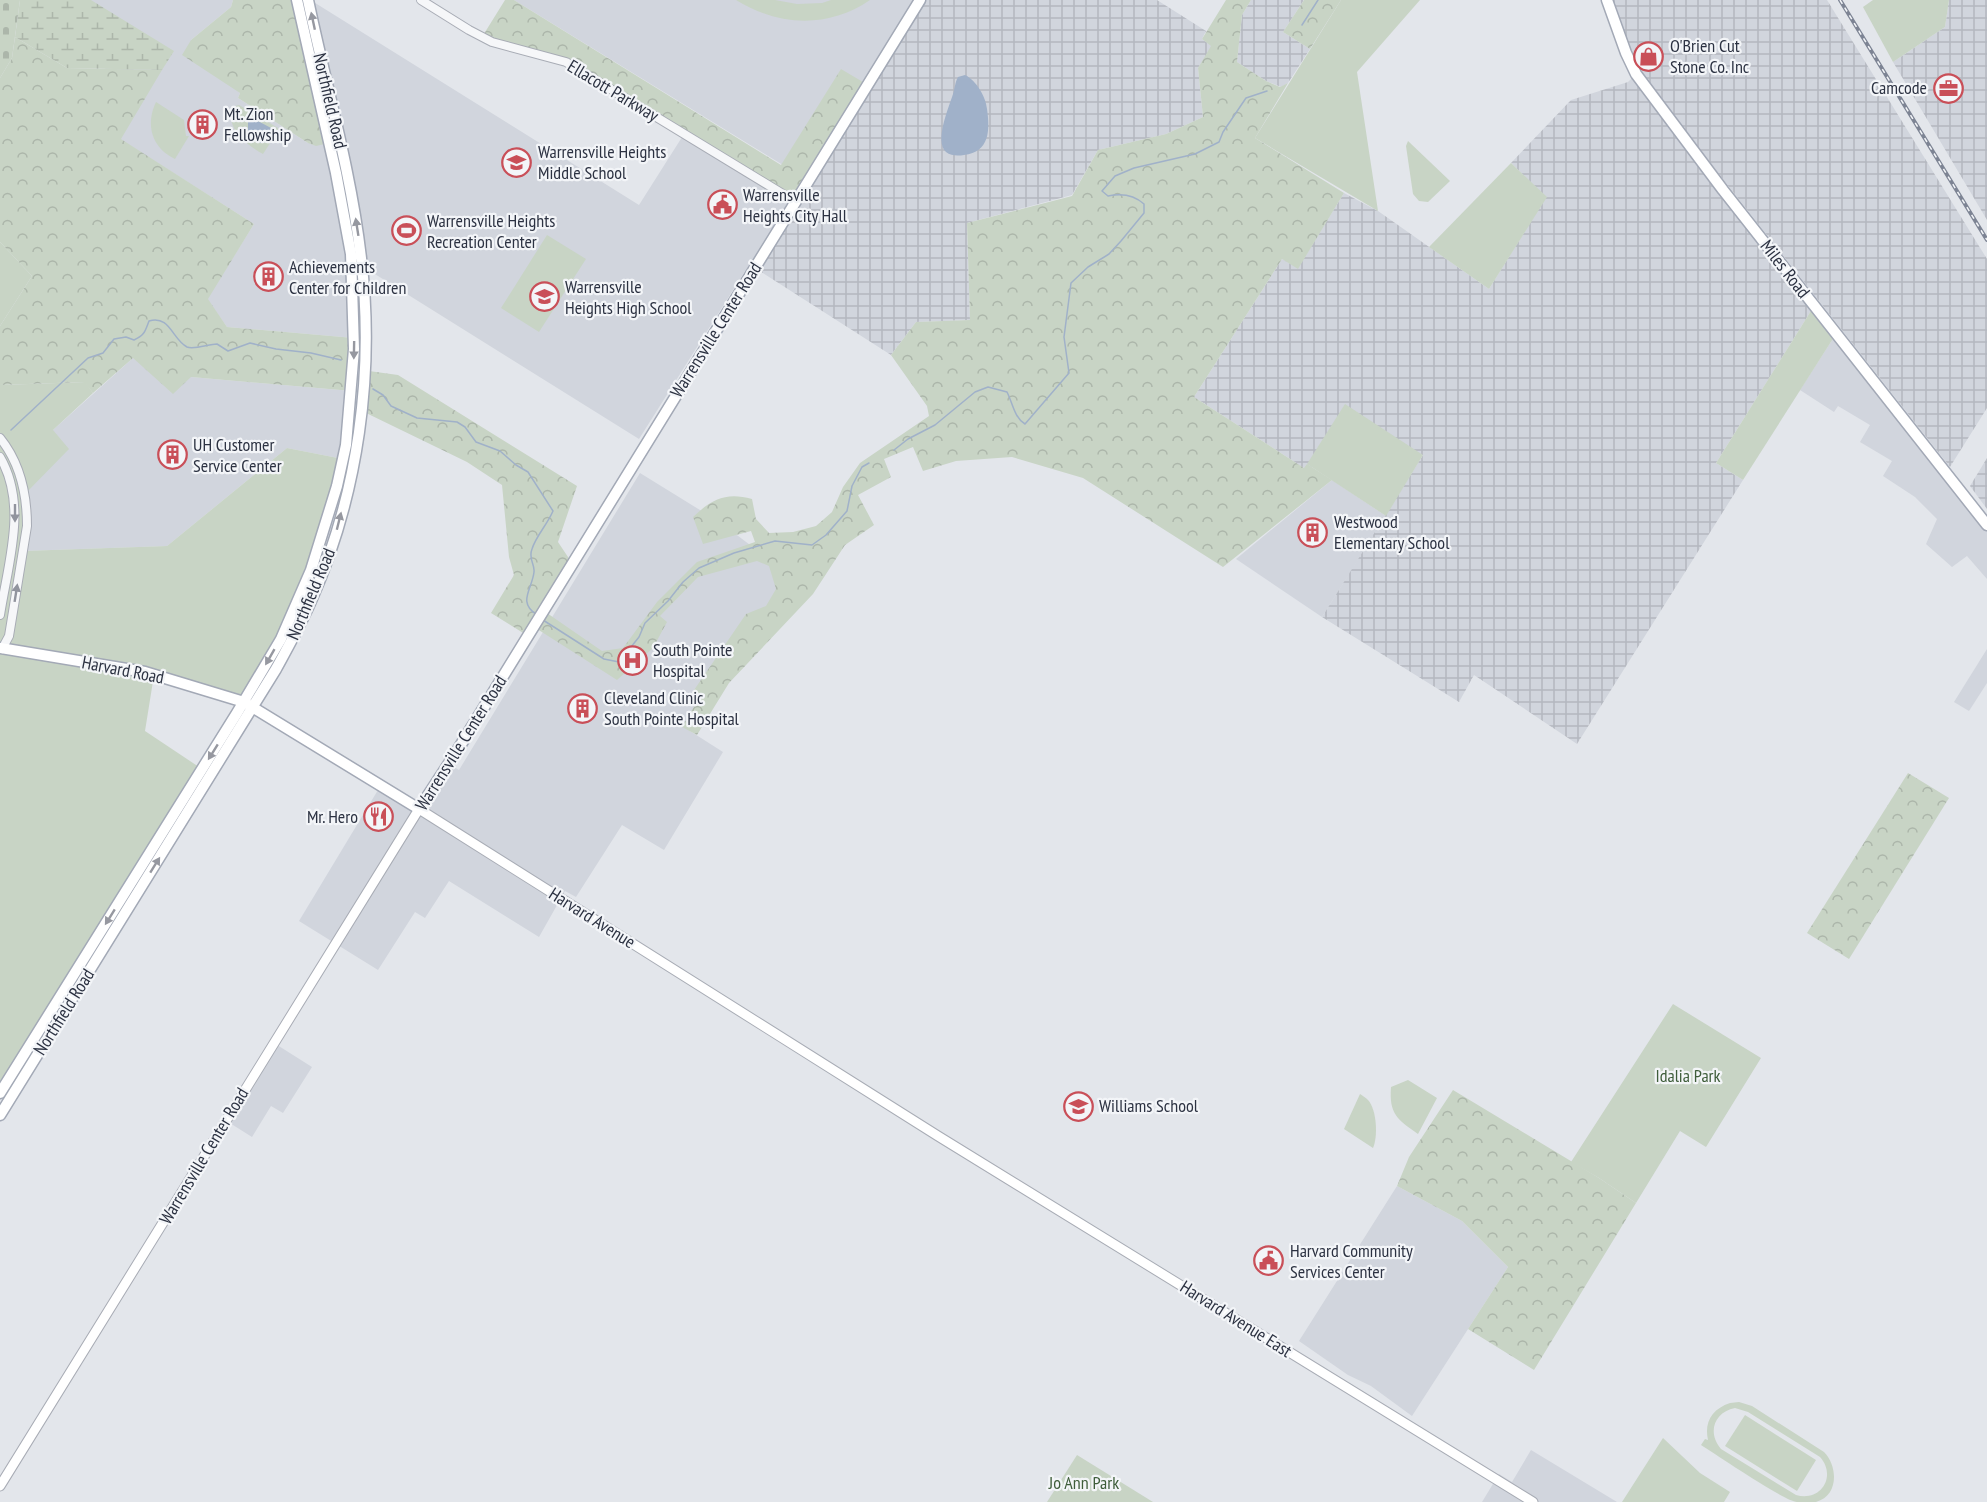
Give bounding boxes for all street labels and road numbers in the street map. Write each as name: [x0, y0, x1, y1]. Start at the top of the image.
street label: Northfield Road: [308, 51, 353, 151]
street label: Ellacott Parkway: [564, 54, 663, 127]
street label: Miles Road: [1756, 235, 1815, 302]
street label: Warrensville Center Road: [665, 258, 766, 402]
street label: Northfield Road: [281, 544, 340, 643]
street label: Harvard Road: [80, 650, 166, 689]
street label: Warrensville Center Road: [410, 671, 511, 815]
street label: Harvard Avenue: [545, 882, 640, 953]
street label: Northfield Road: [28, 964, 99, 1059]
street label: Warrensville Center Road: [154, 1083, 253, 1228]
street label: Harvard Avenue East: [1176, 1275, 1296, 1362]

